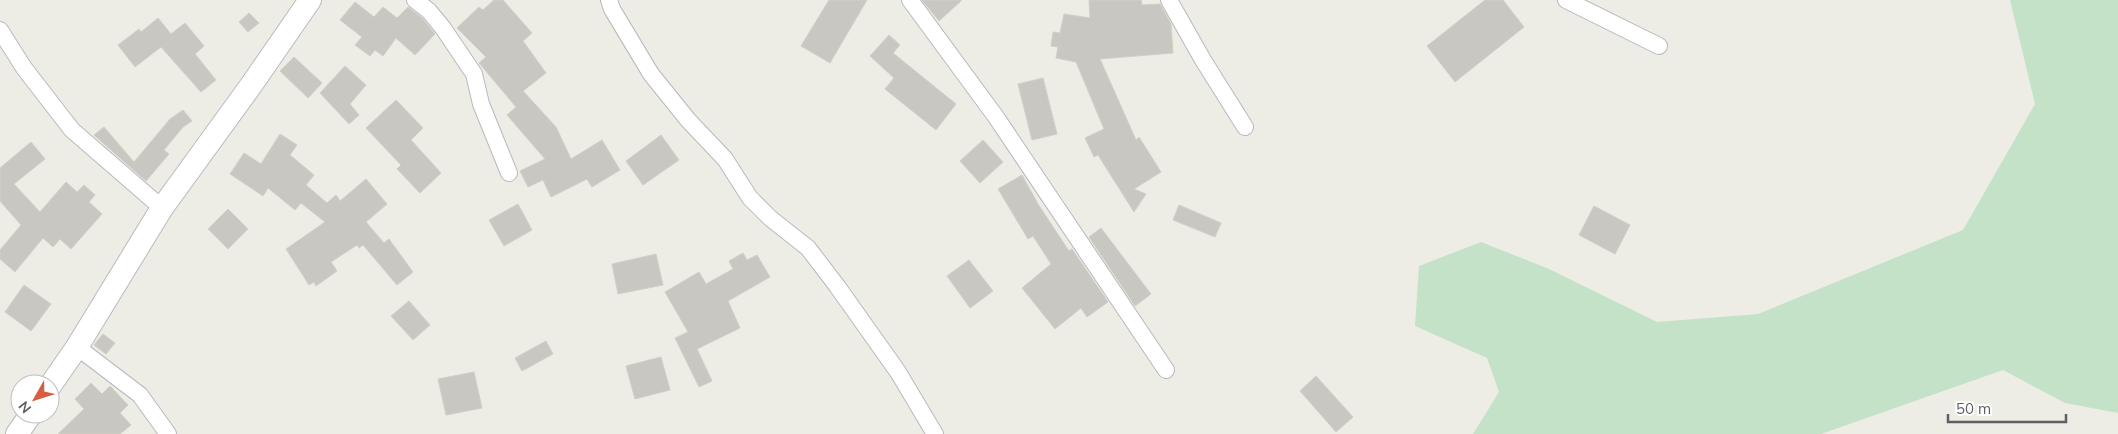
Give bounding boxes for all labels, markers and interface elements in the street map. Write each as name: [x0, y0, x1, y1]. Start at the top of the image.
north arrow: [10, 374, 60, 424]
scale bar: [1948, 392, 2066, 424]
text: N: [15, 397, 35, 417]
text: 50 m: [1956, 399, 1991, 418]

